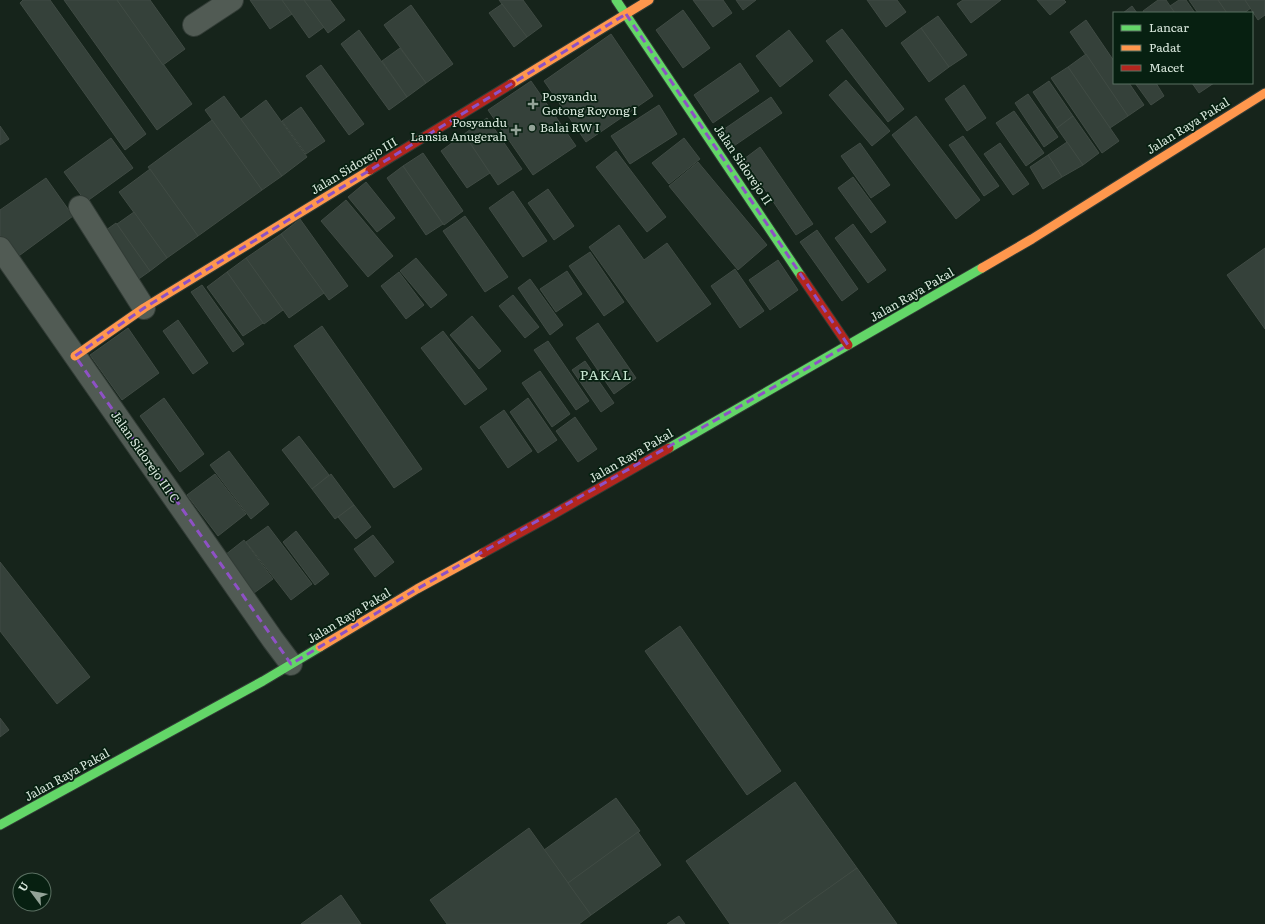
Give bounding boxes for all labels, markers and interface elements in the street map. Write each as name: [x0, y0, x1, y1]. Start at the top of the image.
legend: [1113, 12, 1253, 84]
text: Lancar: [1149, 18, 1189, 36]
text: Padat: [1149, 38, 1181, 56]
text: Macet: [1149, 58, 1184, 76]
place label: Posyandu Gotong Royong I: [542, 87, 637, 119]
street label: Jalan Raya Pakal: [1142, 92, 1232, 158]
marker: Posyandu Gotong Royong I: [527, 98, 539, 110]
place label: Posyandu Lansia Anugerah: [410, 113, 507, 145]
place label: Balai RW I: [540, 118, 600, 136]
street label: Jalan Sidorejo II: [710, 121, 777, 208]
marker: Balai RW I: [527, 123, 537, 133]
marker: Posyandu Lansia Anugerah: [510, 124, 522, 136]
street label: Jalan Sidorejo III: [307, 132, 400, 198]
street label: Jalan Raya Pakal: [866, 263, 957, 326]
district label: PAKAL: [580, 364, 632, 384]
street label: Jalan Sidorejo III C: [107, 407, 184, 506]
street label: Jalan Raya Pakal: [585, 424, 676, 487]
street label: Jalan Raya Pakal: [303, 583, 394, 647]
street label: Jalan Raya Pakal: [21, 743, 112, 805]
north arrow: [12, 872, 52, 912]
text: U: [14, 878, 32, 894]

